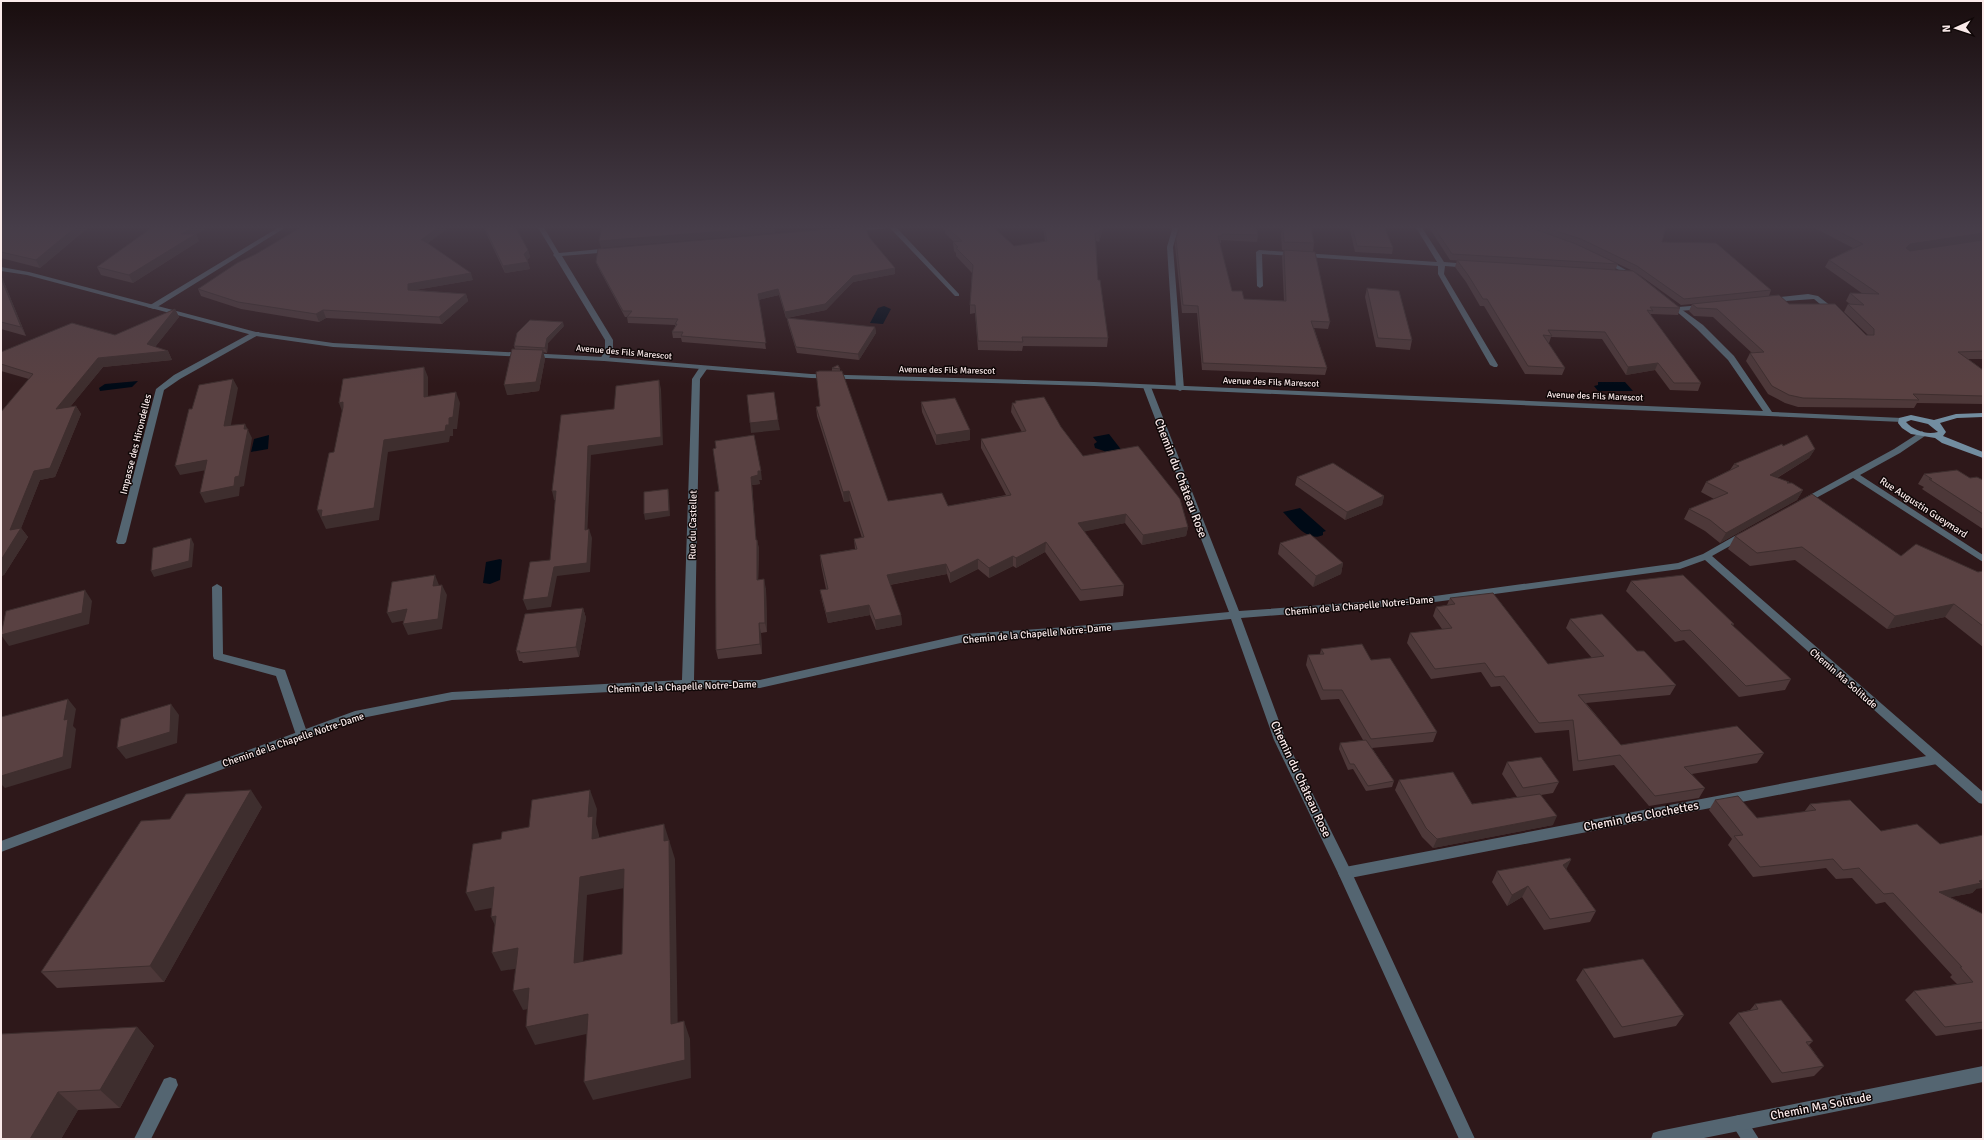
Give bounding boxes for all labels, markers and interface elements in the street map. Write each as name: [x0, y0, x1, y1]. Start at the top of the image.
north arrow: [1936, 8, 1976, 48]
text: N: [1940, 24, 1953, 33]
street label: Avenue des Fils Marescot: [575, 343, 672, 362]
street label: Avenue des Fils Marescot: [899, 364, 995, 377]
street label: Avenue des Fils Marescot: [1223, 375, 1319, 390]
street label: Avenue des Fils Marescot: [1547, 389, 1643, 404]
street label: Impasse des Hirondelles: [118, 392, 154, 496]
street label: Chemin du Château Rose: [1151, 416, 1210, 540]
street label: Rue Augustin Gueymard: [1877, 475, 1970, 541]
street label: Rue du Castellet: [686, 490, 700, 560]
street label: Chemin de la Chapelle Notre-Dame: [1284, 594, 1434, 618]
street label: Chemin de la Chapelle Notre-Dame: [962, 622, 1112, 646]
street label: Chemin Ma Solitude: [1807, 646, 1880, 711]
street label: Chemin de la Chapelle Notre-Dame: [607, 678, 757, 696]
street label: Chemin de la Chapelle Notre-Dame: [221, 710, 366, 770]
street label: Chemin du Château Rose: [1267, 718, 1334, 840]
street label: Chemin des Clochettes: [1582, 798, 1700, 835]
street label: Chemin Ma Solitude: [1769, 1089, 1873, 1124]

